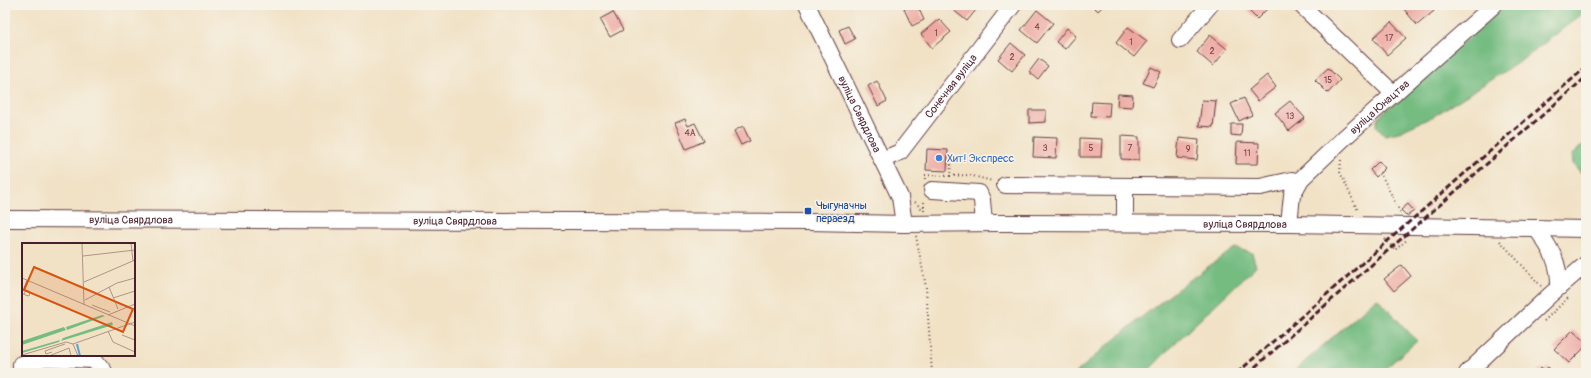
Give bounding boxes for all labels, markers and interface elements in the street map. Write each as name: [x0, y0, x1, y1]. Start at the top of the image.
house number: 4: [1034, 22, 1040, 33]
house number: 1: [934, 28, 938, 39]
house number: 17: [1385, 33, 1393, 44]
house number: 1: [1129, 37, 1133, 48]
house number: 2: [1209, 46, 1215, 57]
street label: Сонечная вуліца: [922, 51, 979, 121]
house number: 2: [1009, 52, 1015, 63]
street label: вуліца Свярдлова: [836, 73, 884, 154]
house number: 15: [1324, 75, 1332, 86]
street label: вуліца Юнацтва: [1347, 77, 1412, 137]
house number: 13: [1286, 111, 1294, 122]
house number: 4А: [684, 128, 696, 139]
house number: 3: [1042, 143, 1048, 154]
house number: 5: [1089, 143, 1094, 154]
house number: 7: [1128, 143, 1133, 154]
house number: 9: [1186, 144, 1191, 155]
house number: 11: [1243, 148, 1251, 159]
place label: Хит! Экспресс: [947, 152, 1015, 165]
marker: Хит! Экспресс: [934, 153, 944, 163]
place label: Чыгуначны пераезд: [816, 199, 867, 225]
marker: Чыгуначны пераезд: [803, 206, 813, 216]
street label: вуліца Свярдлова: [89, 213, 173, 226]
street label: вуліца Свярдлова: [413, 214, 497, 227]
street label: вуліца Свярдлова: [1203, 217, 1287, 230]
inset map: [22, 243, 135, 356]

